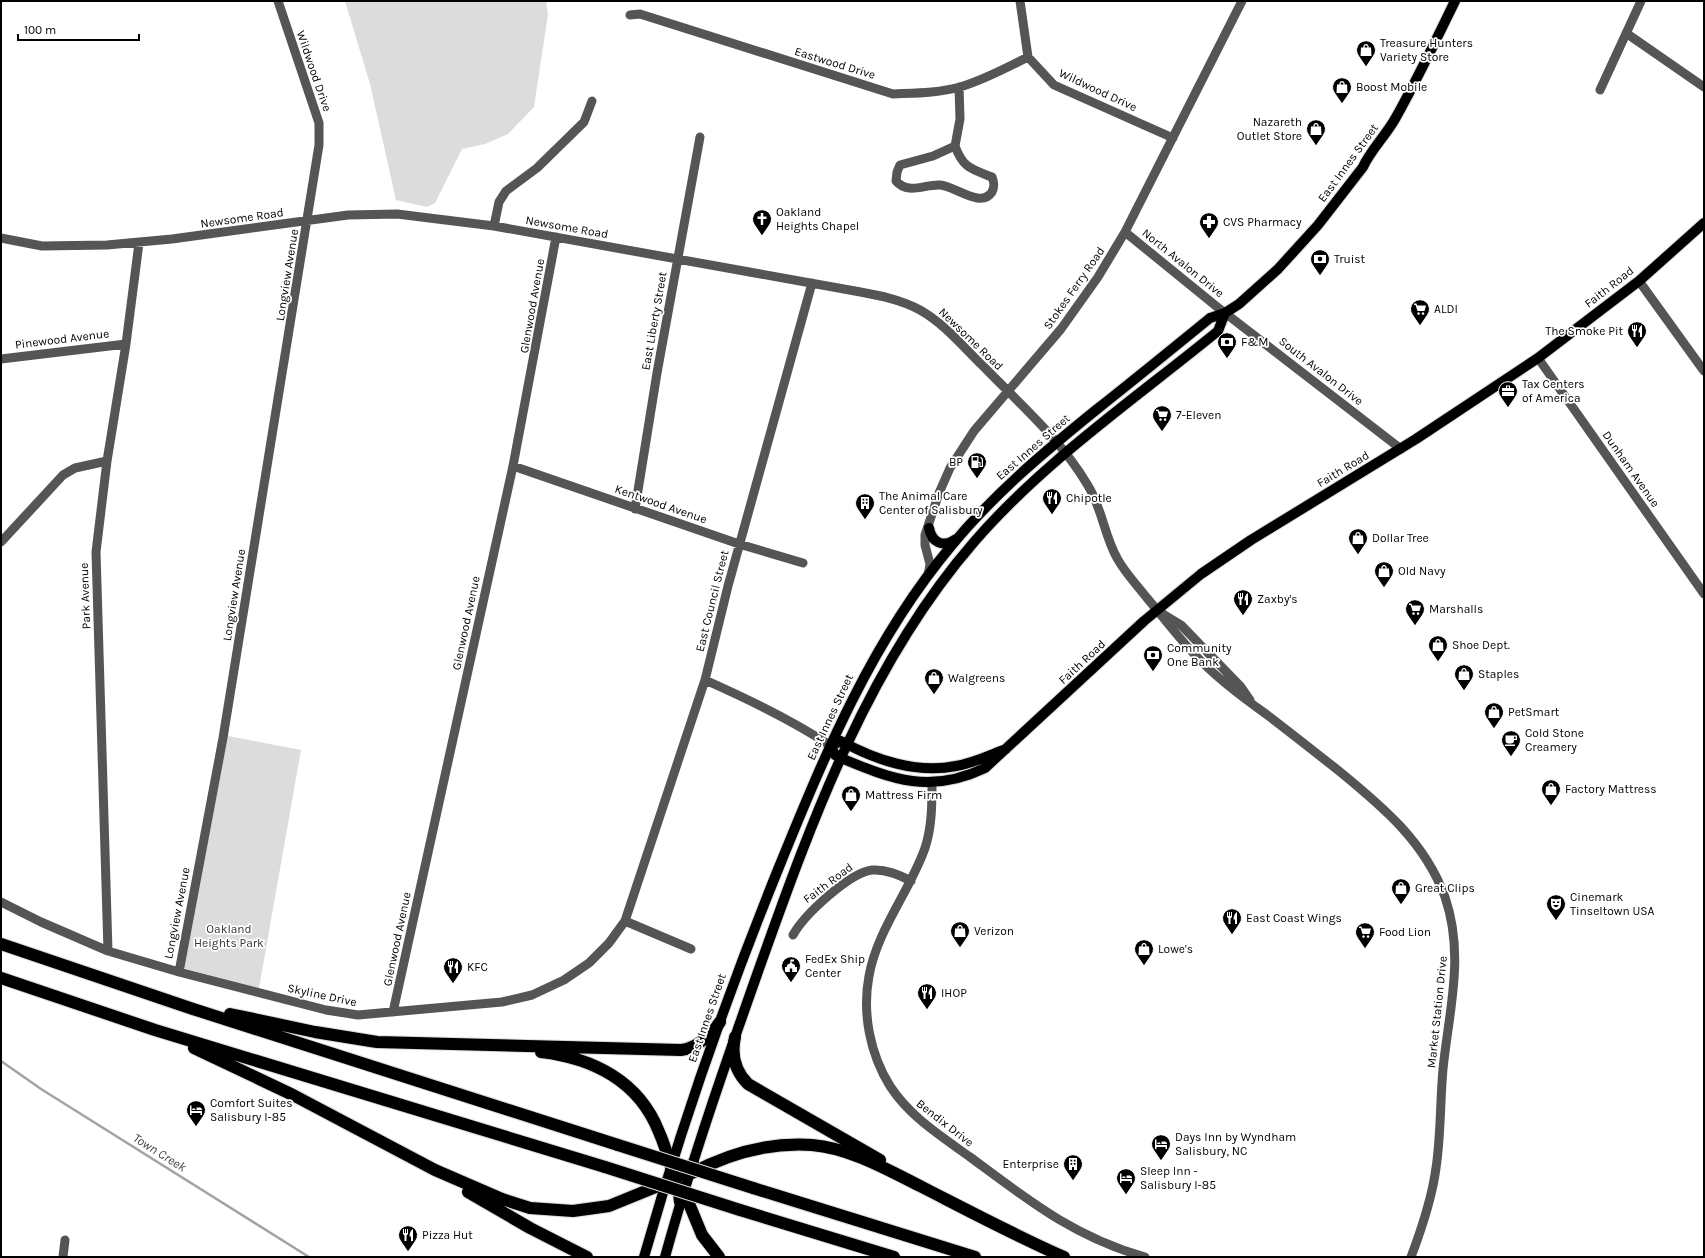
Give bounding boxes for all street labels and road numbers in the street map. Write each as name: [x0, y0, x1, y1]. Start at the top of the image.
street label: Wildwood Drive: [294, 29, 334, 113]
street label: Eastwood Drive: [793, 44, 877, 82]
street label: Wildwood Drive: [1057, 66, 1139, 114]
street label: East Innes Street: [1315, 121, 1381, 205]
street label: Newsome Road: [200, 205, 284, 231]
street label: Newsome Road: [525, 213, 609, 241]
street label: North Avalon Drive: [1139, 226, 1227, 300]
street label: Longview Avenue: [273, 228, 301, 322]
street label: Stokes Ferry Road: [1040, 244, 1108, 332]
street label: Glenwood Avenue: [517, 258, 547, 354]
street label: Faith Road: [1582, 263, 1636, 311]
street label: East Liberty Street: [638, 270, 670, 371]
street label: Newsome Road: [936, 305, 1006, 373]
street label: Pinewood Avenue: [14, 326, 110, 352]
street label: South Avalon Drive: [1276, 334, 1366, 408]
street label: East Innes Street: [993, 411, 1073, 483]
street label: Dunham Avenue: [1599, 428, 1663, 510]
street label: Faith Road: [1314, 448, 1372, 490]
street label: Kentwood Avenue: [613, 482, 709, 526]
street label: Longview Avenue: [220, 548, 248, 642]
street label: East Council Street: [693, 548, 732, 653]
street label: Park Avenue: [77, 562, 93, 630]
street label: Glenwood Avenue: [449, 575, 483, 671]
street label: Faith Road: [1056, 637, 1108, 687]
street label: East Innes Street: [804, 671, 856, 762]
street label: Faith Road: [800, 860, 856, 906]
street label: Longview Avenue: [161, 866, 193, 960]
street label: Glenwood Avenue: [380, 891, 414, 987]
street label: Market Station Drive: [1424, 955, 1450, 1069]
street label: East Innes Street: [685, 971, 729, 1064]
street label: Skyline Drive: [286, 981, 358, 1009]
street label: Bendix Drive: [914, 1096, 976, 1150]

